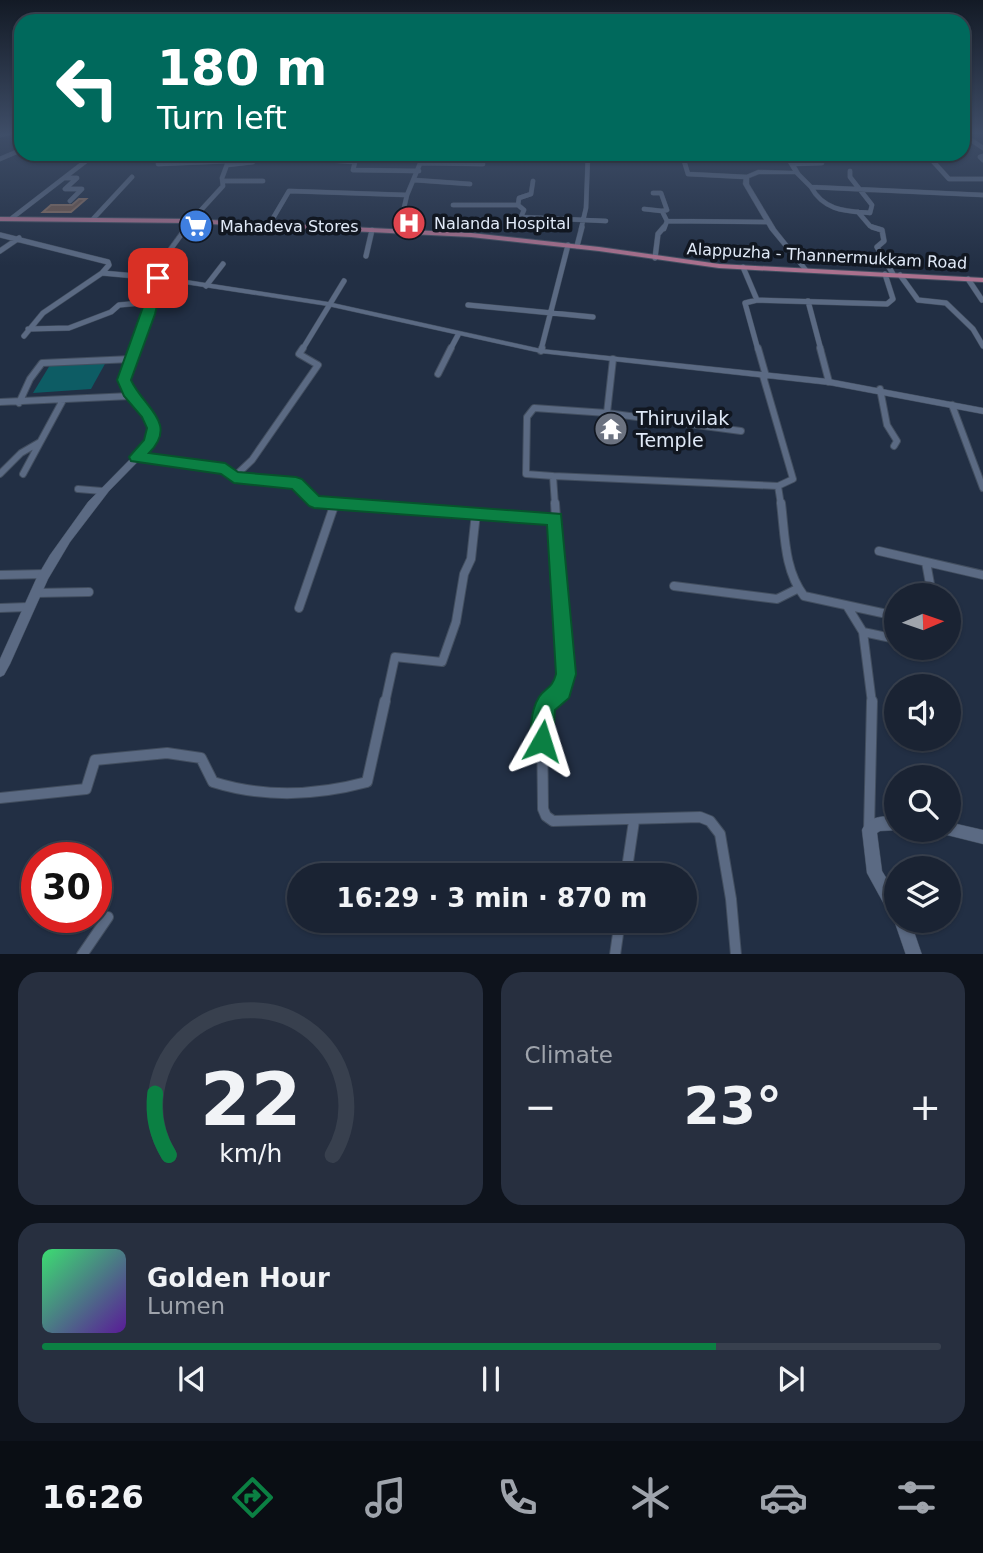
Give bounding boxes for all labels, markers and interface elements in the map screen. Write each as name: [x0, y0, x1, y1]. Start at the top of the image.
text: 180 m: [157, 40, 327, 97]
icon: left: [42, 42, 133, 133]
text: Turn left: [157, 99, 287, 137]
hospital icon: Nalanda Hospital: [390, 204, 428, 242]
supermarket icon: Mahadeva Stores: [177, 207, 215, 245]
place label: Nalanda Hospital: [434, 214, 571, 233]
place label: Mahadeva Stores: [220, 217, 359, 236]
street label: Alappuzha - Thannermukkam Road: [686, 239, 968, 273]
pin: [128, 248, 188, 308]
icon: arrive: [139, 259, 177, 297]
place label: Thiruvilak Temple: [635, 407, 729, 451]
temple icon: Thiruvilak Temple: [592, 410, 630, 448]
north arrow: [884, 583, 961, 660]
map controls: [884, 583, 961, 933]
button: sound: [884, 674, 961, 751]
position arrow: [505, 704, 579, 778]
button: search: [884, 765, 961, 842]
speed limit sign: 30: [21, 842, 112, 933]
button: layers: [884, 856, 961, 933]
text: 16:29 · 3 min · 870 m: [337, 883, 647, 913]
text: Climate: [525, 1042, 613, 1068]
text: 22: [200, 1057, 301, 1142]
text: 23°: [684, 1076, 782, 1136]
text: −: [525, 1085, 556, 1129]
text: +: [909, 1085, 941, 1129]
text: km/h: [219, 1138, 282, 1167]
text: Golden Hour: [147, 1263, 330, 1293]
text: Lumen: [147, 1293, 225, 1319]
icon: previous: [173, 1360, 211, 1398]
icon: pause: [472, 1360, 510, 1398]
icon: next: [772, 1360, 810, 1398]
icon: directions: [228, 1473, 277, 1522]
icon: music: [361, 1473, 410, 1522]
icon: phone: [493, 1473, 542, 1522]
icon: climate: [626, 1473, 675, 1522]
icon: car: [759, 1473, 808, 1522]
icon: filters: [892, 1473, 941, 1522]
text: 16:26: [42, 1478, 144, 1516]

